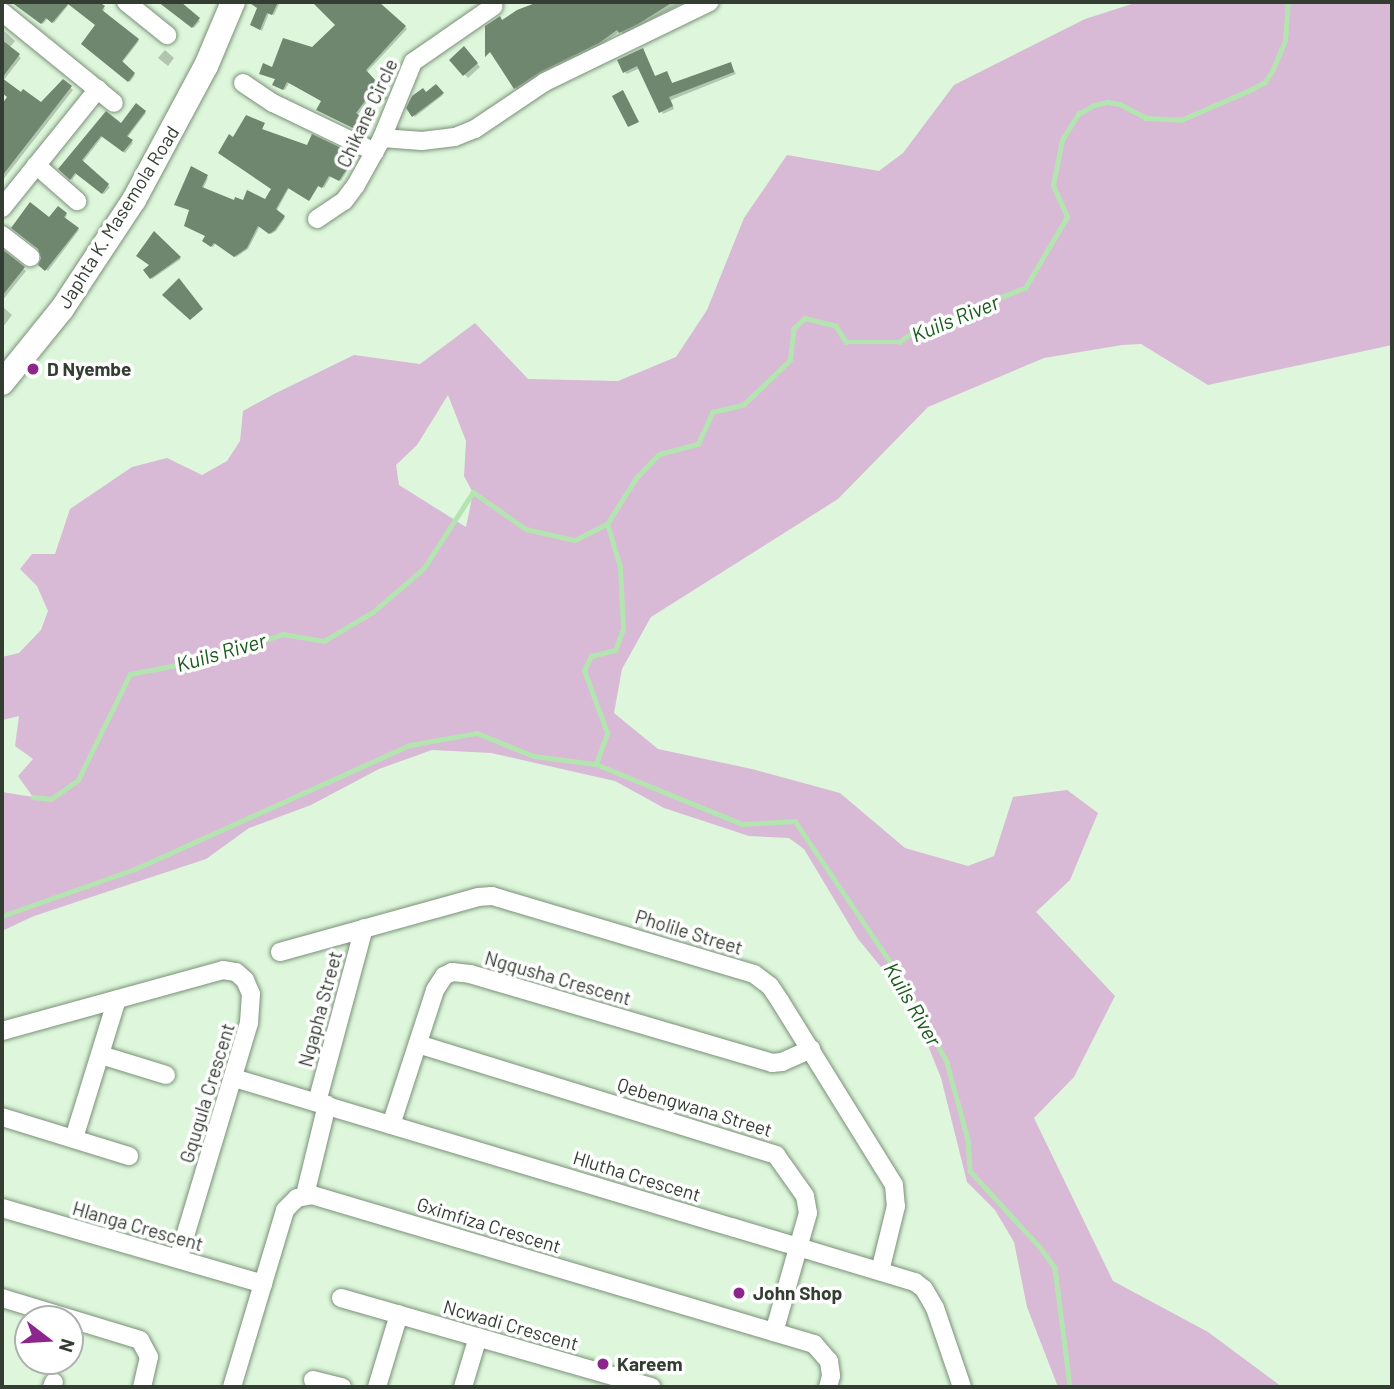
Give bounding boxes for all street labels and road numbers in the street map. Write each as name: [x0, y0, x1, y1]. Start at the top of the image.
street label: Chikane Circle: [332, 55, 402, 171]
street label: Japhta K. Masemola Road: [52, 122, 184, 312]
street label: Pholile Street: [633, 905, 745, 959]
street label: Ngqusha Crescent: [482, 946, 634, 1010]
street label: Ngapha Street: [294, 949, 346, 1069]
street label: Gqugula Crescent: [175, 1020, 239, 1166]
street label: Qebengwana Street: [615, 1073, 775, 1141]
street label: Hlutha Crescent: [570, 1146, 704, 1206]
street label: Gximfiza Crescent: [414, 1192, 564, 1258]
street label: Hlanga Crescent: [70, 1196, 206, 1256]
street label: Ncwadi Crescent: [441, 1295, 581, 1355]

